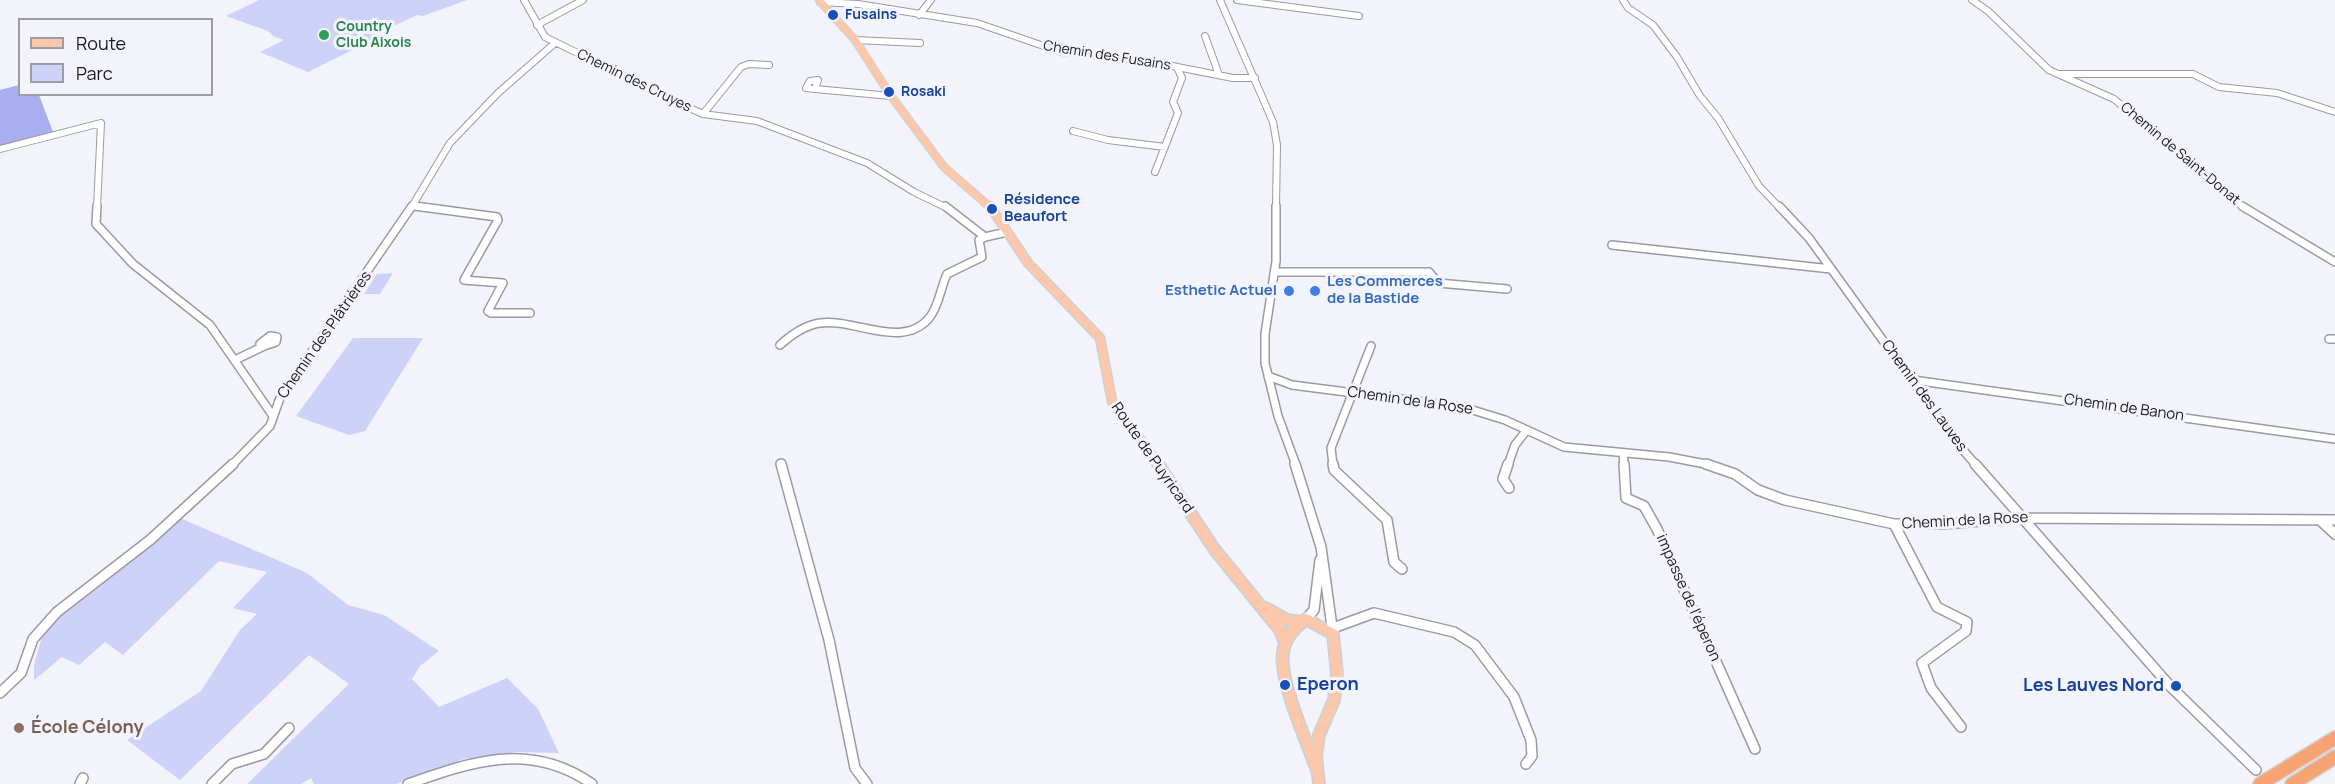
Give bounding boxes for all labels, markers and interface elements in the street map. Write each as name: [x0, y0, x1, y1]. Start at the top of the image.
place label: Fusains: [845, 7, 897, 23]
marker: Fusains: [826, 8, 840, 22]
legend: [18, 18, 213, 96]
place label: Country Club Aixois: [336, 19, 411, 51]
marker: Country Club Aixois: [317, 28, 331, 42]
text: Route: [76, 31, 126, 55]
street label: Chemin des Fusains: [1042, 38, 1172, 74]
street label: Chemin des Cruyes: [574, 46, 694, 116]
text: Parc: [76, 61, 113, 85]
place label: Rosaki: [901, 84, 946, 100]
marker: Rosaki: [882, 85, 896, 99]
street label: Chemin de Saint-Donat: [2117, 99, 2243, 209]
place label: Résidence Beaufort: [1004, 191, 1080, 226]
marker: Résidence Beaufort: [985, 202, 999, 216]
street label: Chemin des Plâtrières: [274, 268, 376, 402]
place label: Les Commerces de la Bastide: [1327, 273, 1443, 308]
place label: Esthetic Actuel: [1165, 282, 1277, 300]
marker: Esthetic Actuel: [1282, 284, 1296, 298]
marker: Les Commerces de la Bastide: [1308, 284, 1322, 298]
street label: Chemin des Lauves: [1877, 337, 1971, 455]
street label: Chemin de la Rose: [1346, 383, 1474, 419]
street label: Chemin de Banon: [2063, 391, 2185, 425]
street label: Route de Puyricard: [1107, 399, 1197, 517]
street label: Chemin de la Rose: [1901, 509, 2029, 533]
street label: impasse de l'éperon: [1652, 532, 1724, 664]
place label: Eperon: [1297, 674, 1359, 696]
place label: Les Lauves Nord: [2023, 675, 2164, 697]
marker: Eperon: [1278, 678, 1292, 692]
marker: Les Lauves Nord: [2169, 679, 2183, 693]
place label: École Célony: [31, 717, 143, 739]
marker: École Célony: [12, 721, 26, 735]

